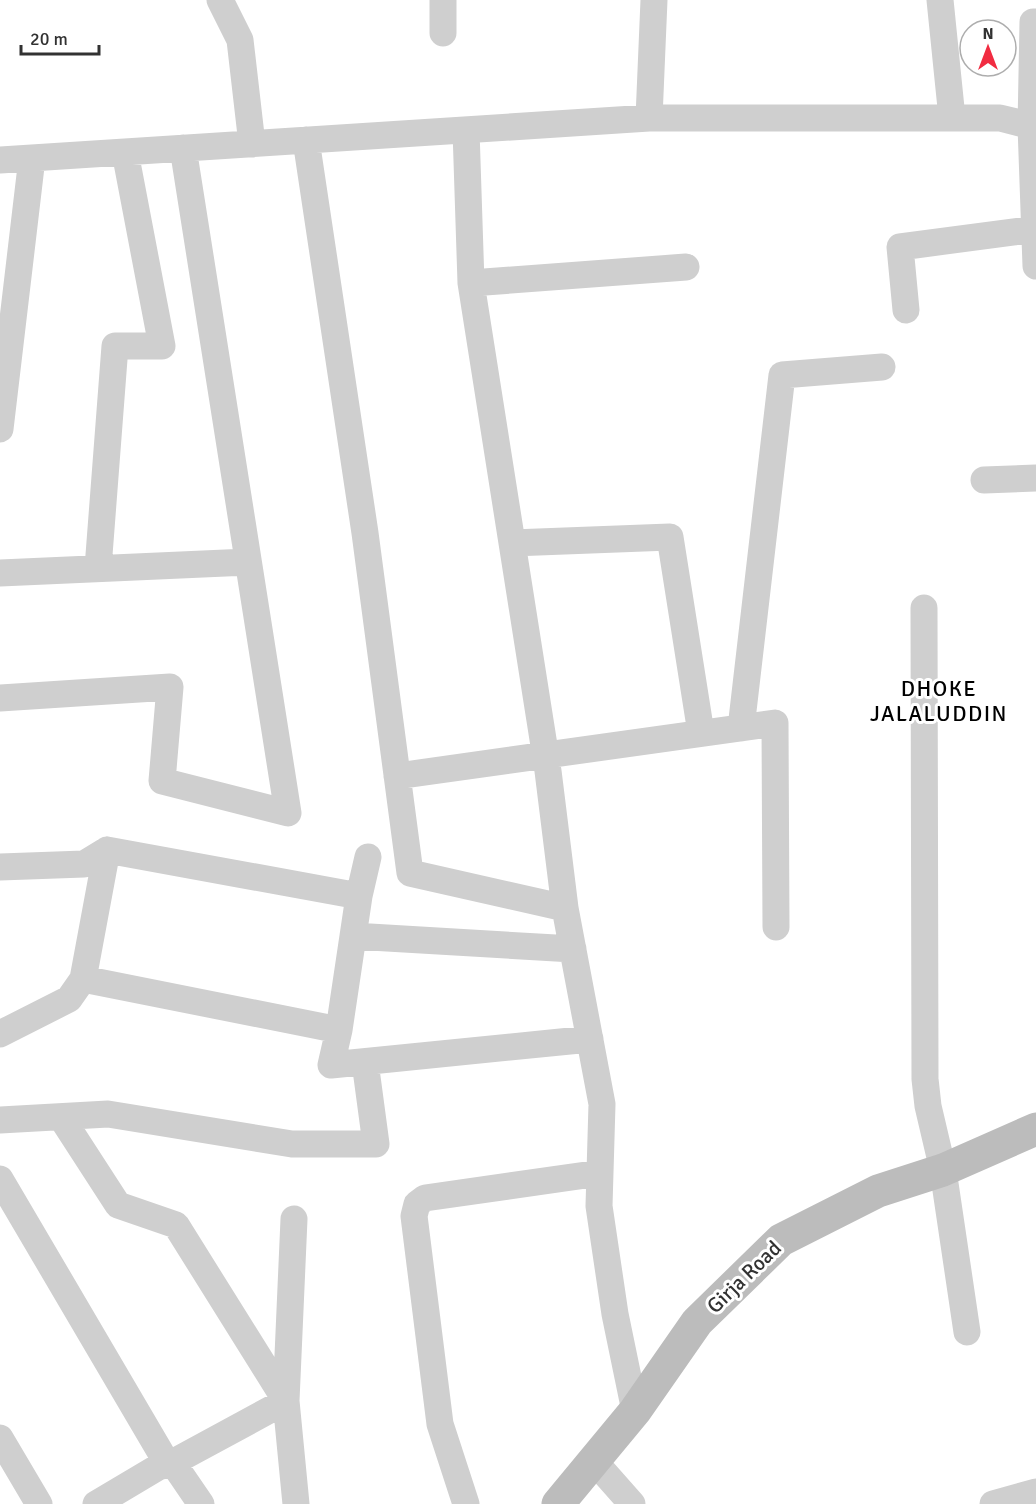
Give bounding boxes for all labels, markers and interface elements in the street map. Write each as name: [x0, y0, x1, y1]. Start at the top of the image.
scale bar: [21, 18, 99, 56]
north arrow: [958, 18, 1018, 78]
text: N: [982, 24, 994, 44]
text: 20 m: [30, 28, 68, 50]
district label: DHOKE JALALUDDIN: [870, 675, 1008, 727]
street label: Girja Road: [701, 1235, 787, 1319]

